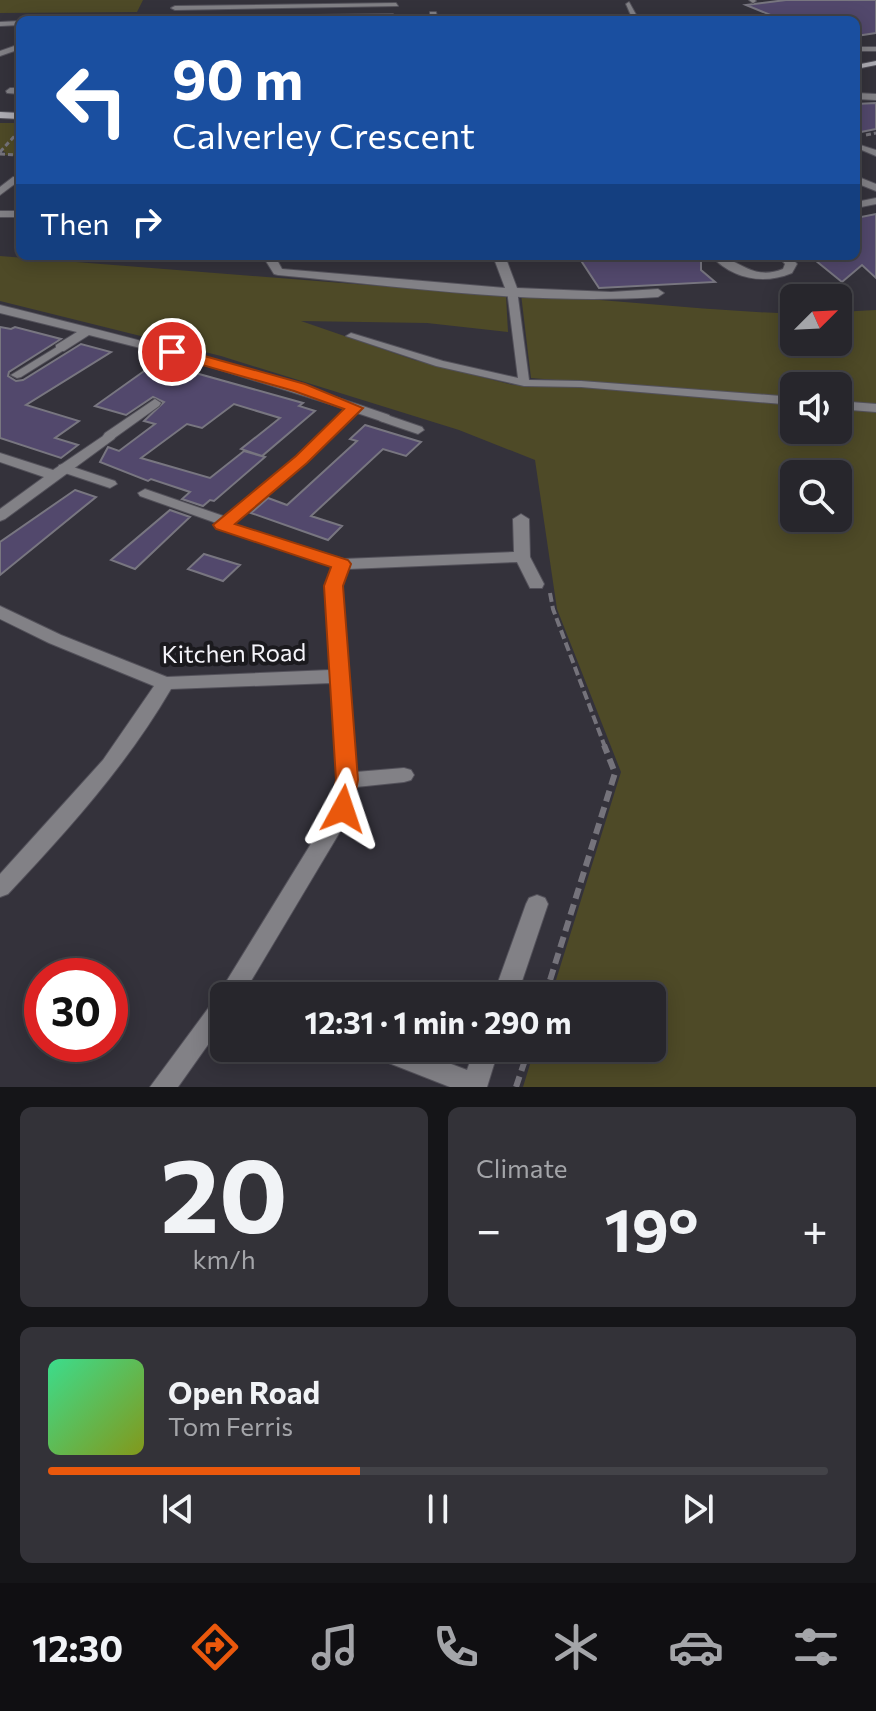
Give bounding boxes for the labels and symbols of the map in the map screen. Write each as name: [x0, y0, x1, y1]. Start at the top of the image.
north arrow: [780, 284, 852, 356]
pin: [138, 318, 206, 386]
street label: Kitchen Road: [161, 637, 307, 668]
position arrow: [301, 767, 385, 851]
speed limit sign: 30: [24, 958, 128, 1062]

